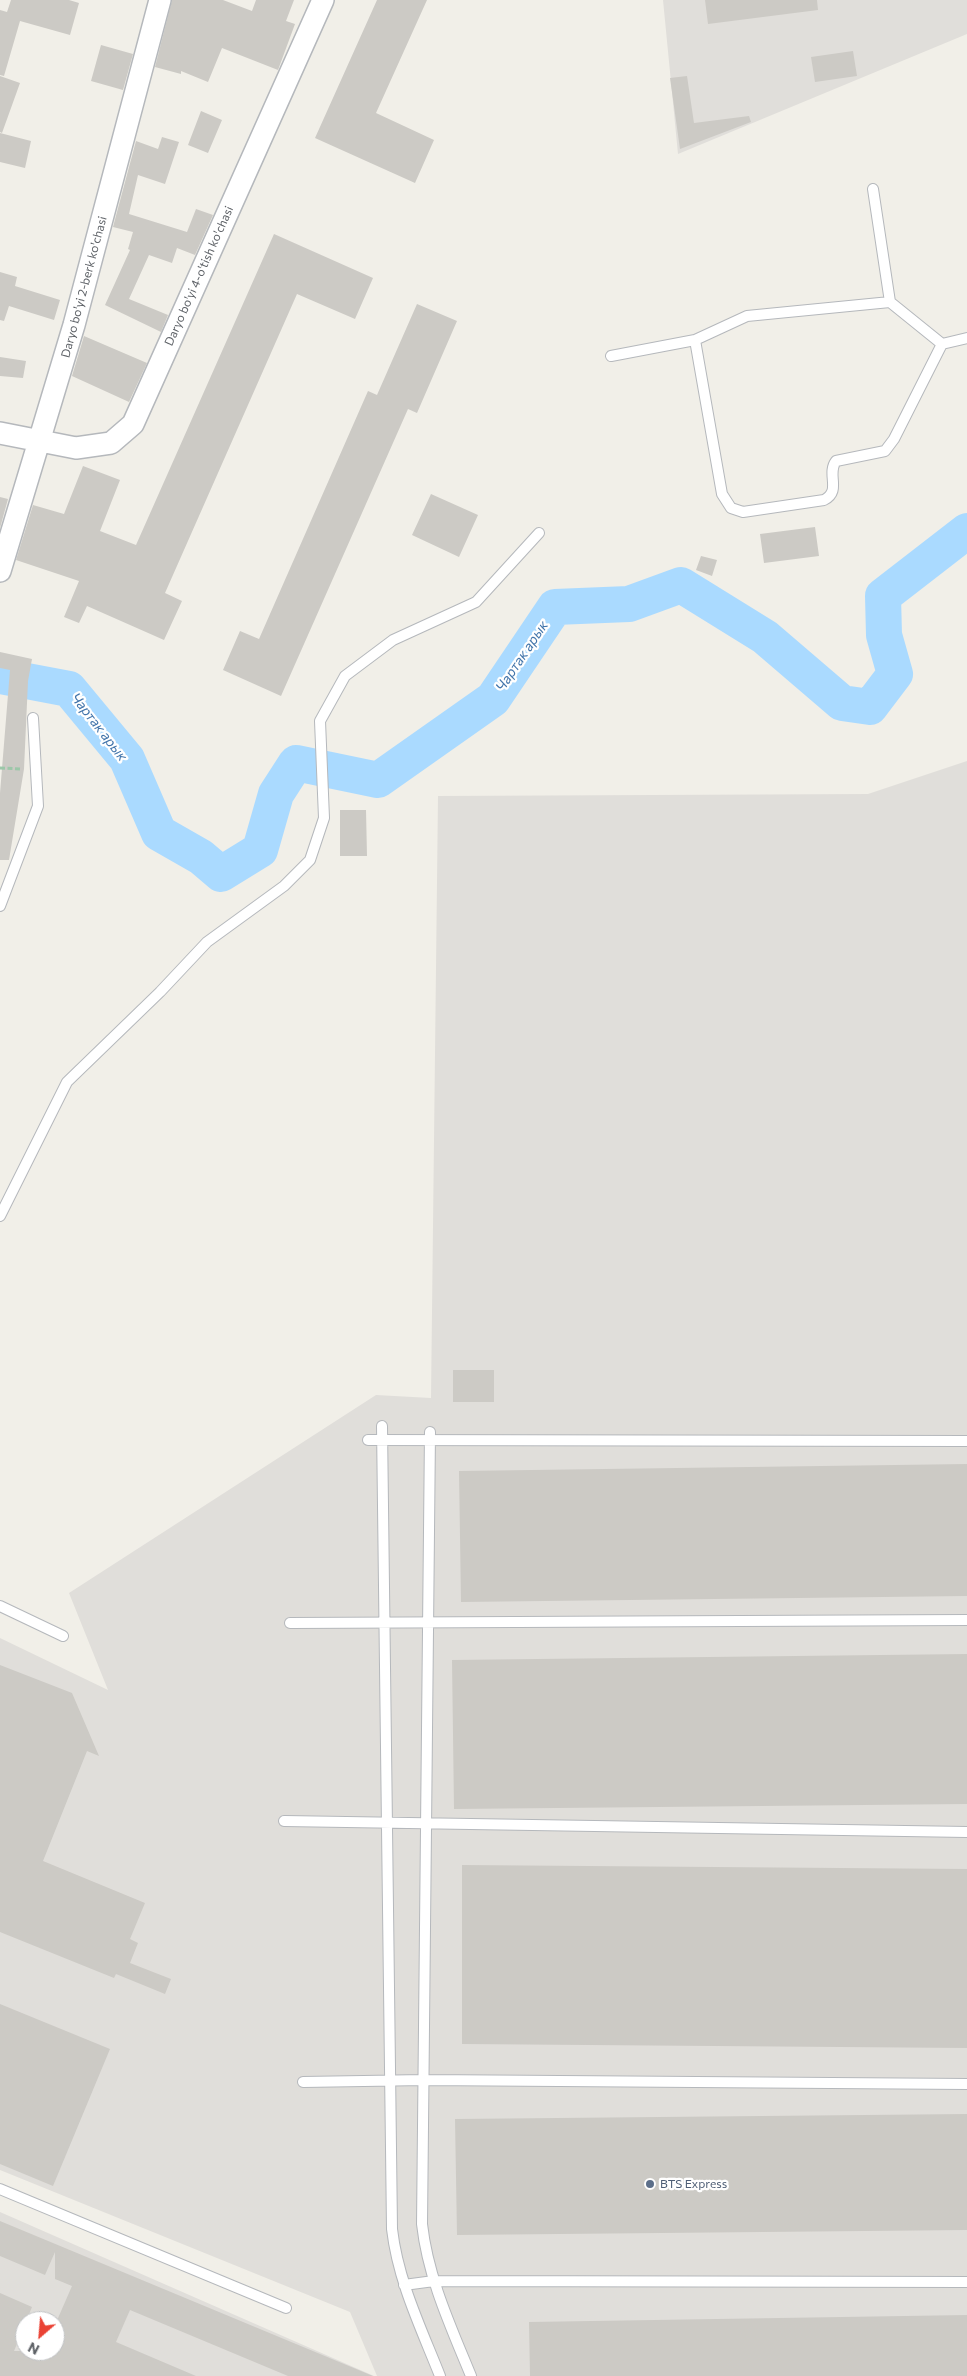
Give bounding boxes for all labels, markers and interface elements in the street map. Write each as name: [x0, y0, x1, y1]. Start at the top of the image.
street label: Daryo bo'yi 4-o'tish ko'chasi: [162, 204, 236, 348]
street label: Daryo bo'yi 2-berk ko'chasi: [58, 215, 110, 359]
water label: Чартак арык: [492, 617, 552, 695]
water label: Чартак арык: [67, 690, 131, 764]
place label: BTS Express: [660, 2177, 727, 2191]
marker: BTS Express: [644, 2178, 656, 2190]
north arrow: [15, 2311, 65, 2361]
text: N: [25, 2339, 42, 2359]

